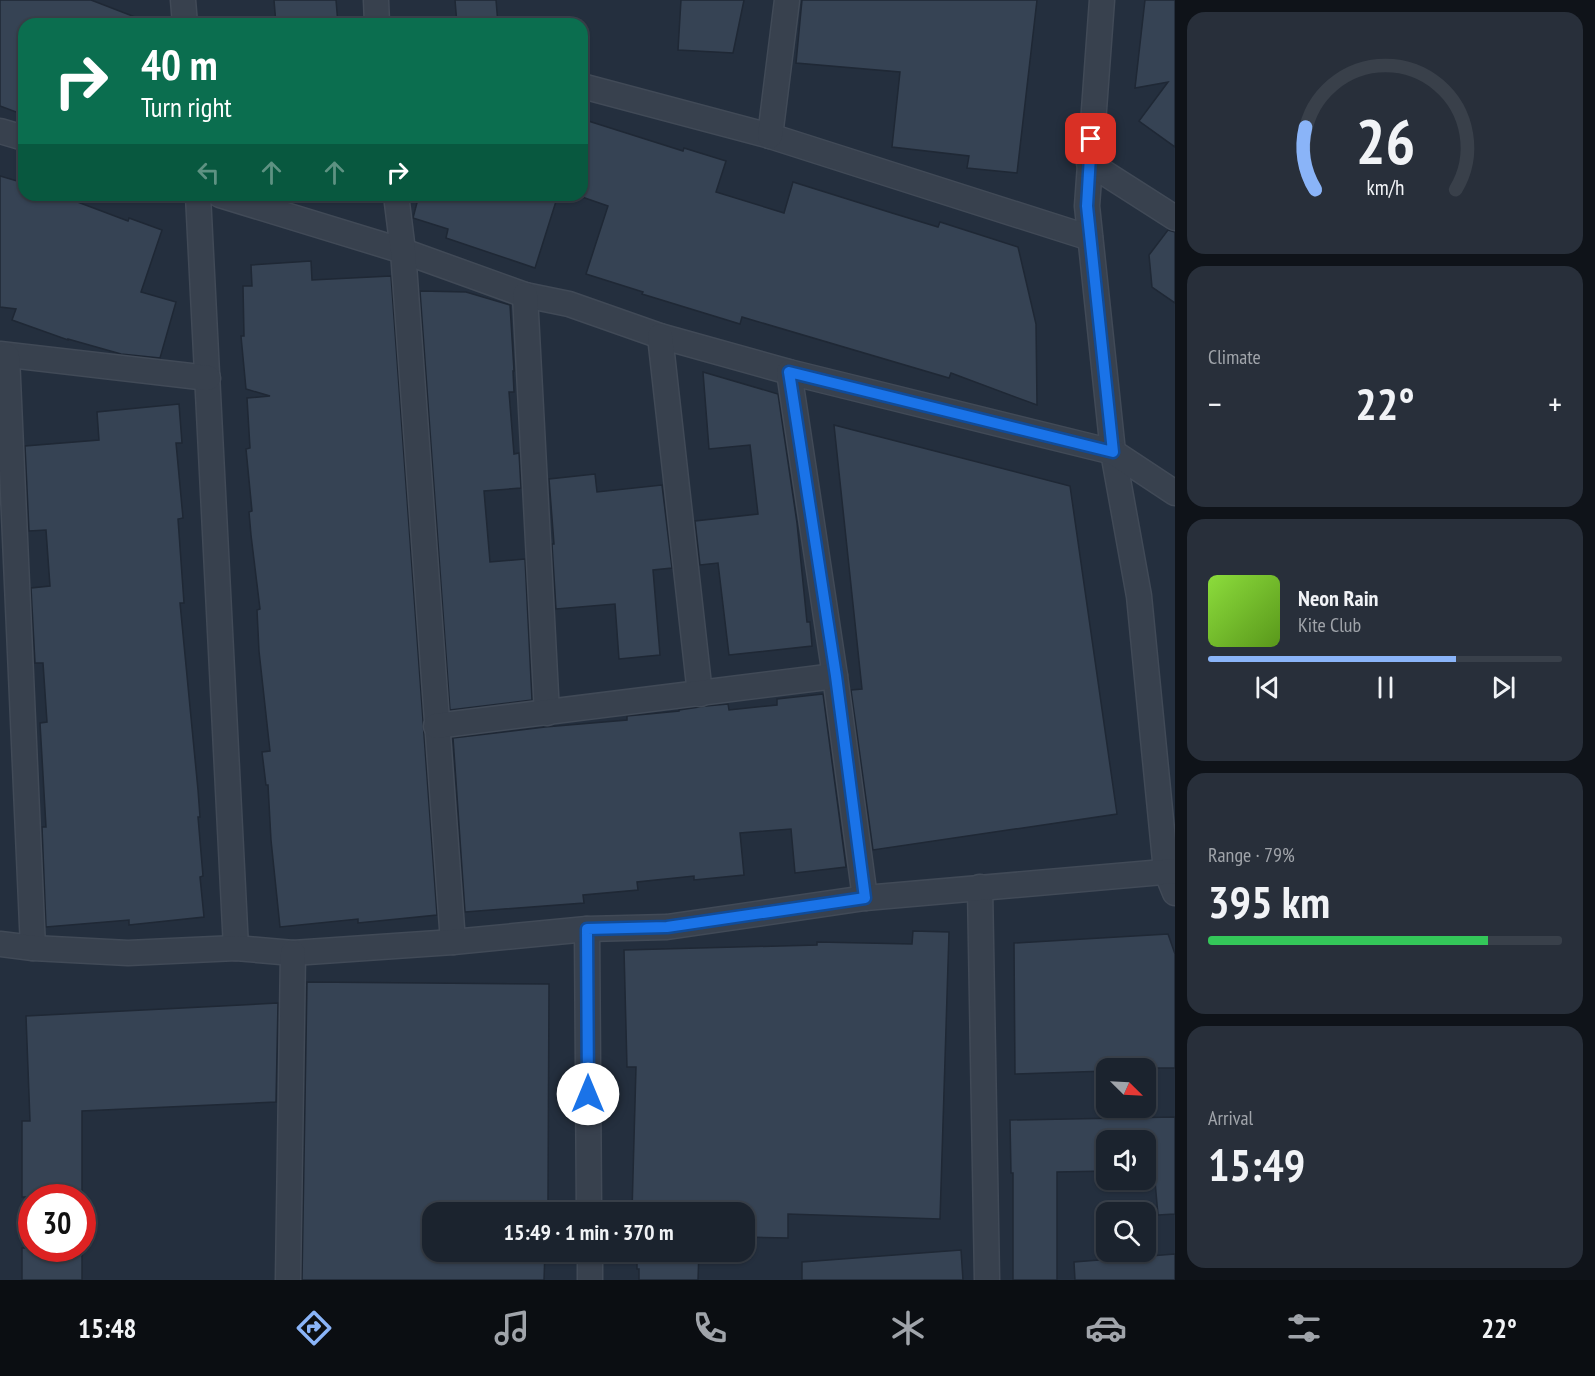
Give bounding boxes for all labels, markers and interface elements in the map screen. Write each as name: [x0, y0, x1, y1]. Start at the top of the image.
text: 40 m: [141, 37, 218, 92]
icon: right: [42, 42, 120, 120]
text: Turn right: [141, 90, 232, 124]
text: 26: [1355, 100, 1415, 181]
pin: [1065, 113, 1116, 164]
icon: arrive: [1074, 122, 1107, 155]
icon: left: [192, 156, 225, 189]
icon: ahead: [255, 156, 288, 189]
icon: ahead: [318, 156, 351, 189]
icon: right: [381, 156, 414, 189]
text: km/h: [1366, 173, 1404, 201]
text: Climate: [1208, 344, 1261, 370]
text: 22°: [1355, 374, 1415, 432]
text: −: [1208, 382, 1222, 425]
text: +: [1548, 382, 1562, 425]
text: Neon Rain: [1298, 584, 1378, 612]
text: Kite Club: [1298, 612, 1361, 638]
icon: previous: [1251, 671, 1284, 704]
icon: pause: [1369, 671, 1402, 704]
icon: next: [1487, 671, 1520, 704]
text: Range · 79%: [1208, 842, 1295, 868]
text: 395 km: [1208, 872, 1330, 930]
north arrow: [1096, 1058, 1156, 1118]
map controls: [1096, 1058, 1156, 1262]
position arrow: [556, 1062, 620, 1126]
text: Arrival: [1208, 1105, 1253, 1131]
button: sound: [1096, 1130, 1156, 1190]
text: 15:49: [1208, 1135, 1305, 1193]
speed limit sign: 30: [18, 1184, 96, 1262]
button: search: [1096, 1202, 1156, 1262]
text: 15:49 · 1 min · 370 m: [503, 1218, 674, 1246]
icon: directions: [293, 1307, 335, 1349]
icon: music: [491, 1307, 533, 1349]
icon: phone: [689, 1307, 731, 1349]
icon: climate: [887, 1307, 929, 1349]
icon: car: [1085, 1307, 1127, 1349]
icon: filters: [1283, 1307, 1325, 1349]
text: 15:48: [78, 1311, 136, 1345]
text: 22°: [1481, 1311, 1517, 1345]

